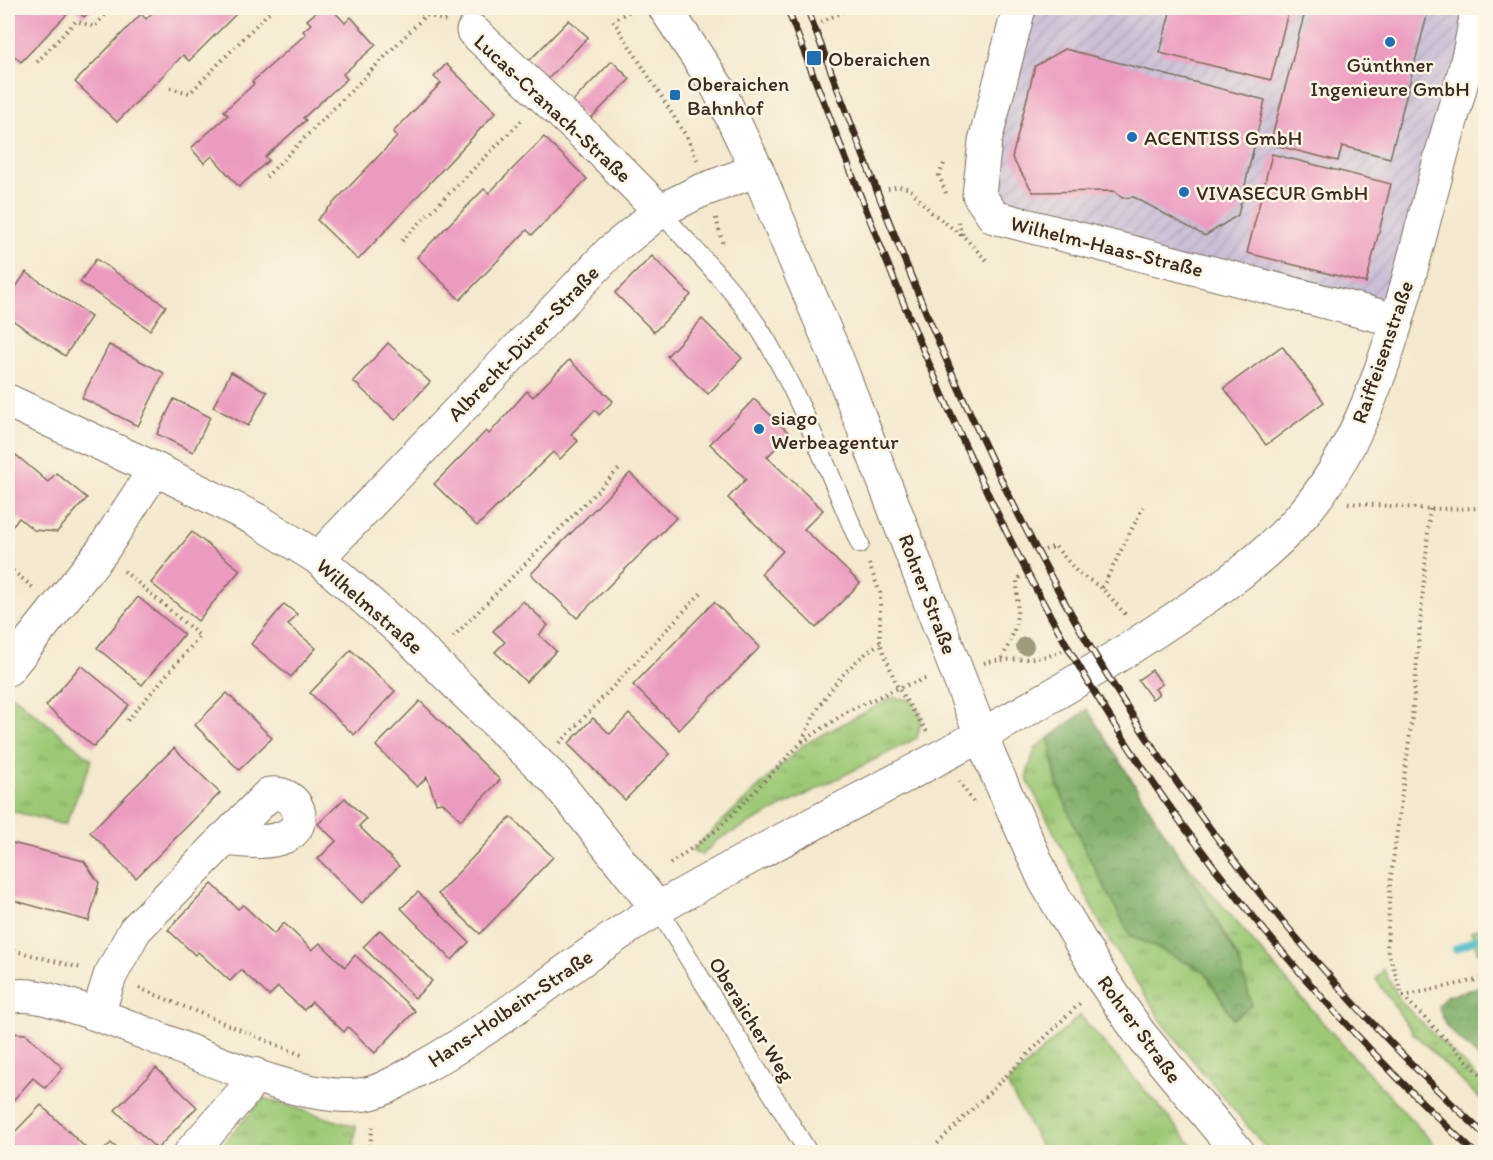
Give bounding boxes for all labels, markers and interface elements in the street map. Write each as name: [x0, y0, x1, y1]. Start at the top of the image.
street label: Lucas-Cranach-Straße: [469, 29, 637, 187]
marker: Günthner Ingenieure GmbH: [1383, 35, 1397, 49]
place label: Oberaichen: [828, 46, 930, 71]
marker: Oberaichen: [805, 49, 823, 67]
place label: Günthner Ingenieure GmbH: [1310, 52, 1470, 101]
place label: Oberaichen Bahnhof: [687, 71, 789, 120]
marker: Oberaichen Bahnhof: [668, 88, 682, 102]
place label: ACENTISS GmbH: [1144, 125, 1302, 150]
marker: ACENTISS GmbH: [1125, 130, 1139, 144]
place label: VIVASECUR GmbH: [1196, 180, 1368, 205]
marker: VIVASECUR GmbH: [1177, 185, 1191, 199]
street label: Wilhelm-Haas-Straße: [1008, 210, 1206, 282]
street label: Albrecht-Dürer-Straße: [442, 260, 604, 426]
street label: Raiffeisenstraße: [1346, 277, 1418, 427]
place label: siago Werbeagentur: [771, 405, 899, 454]
marker: siago Werbeagentur: [752, 422, 766, 436]
street label: Rohrer Straße: [894, 530, 962, 658]
street label: Wilhelmstraße: [312, 553, 428, 659]
street label: Hans-Holbein-Straße: [423, 943, 597, 1073]
street label: Oberaicher Weg: [704, 952, 800, 1086]
street label: Rohrer Straße: [1093, 970, 1187, 1088]

